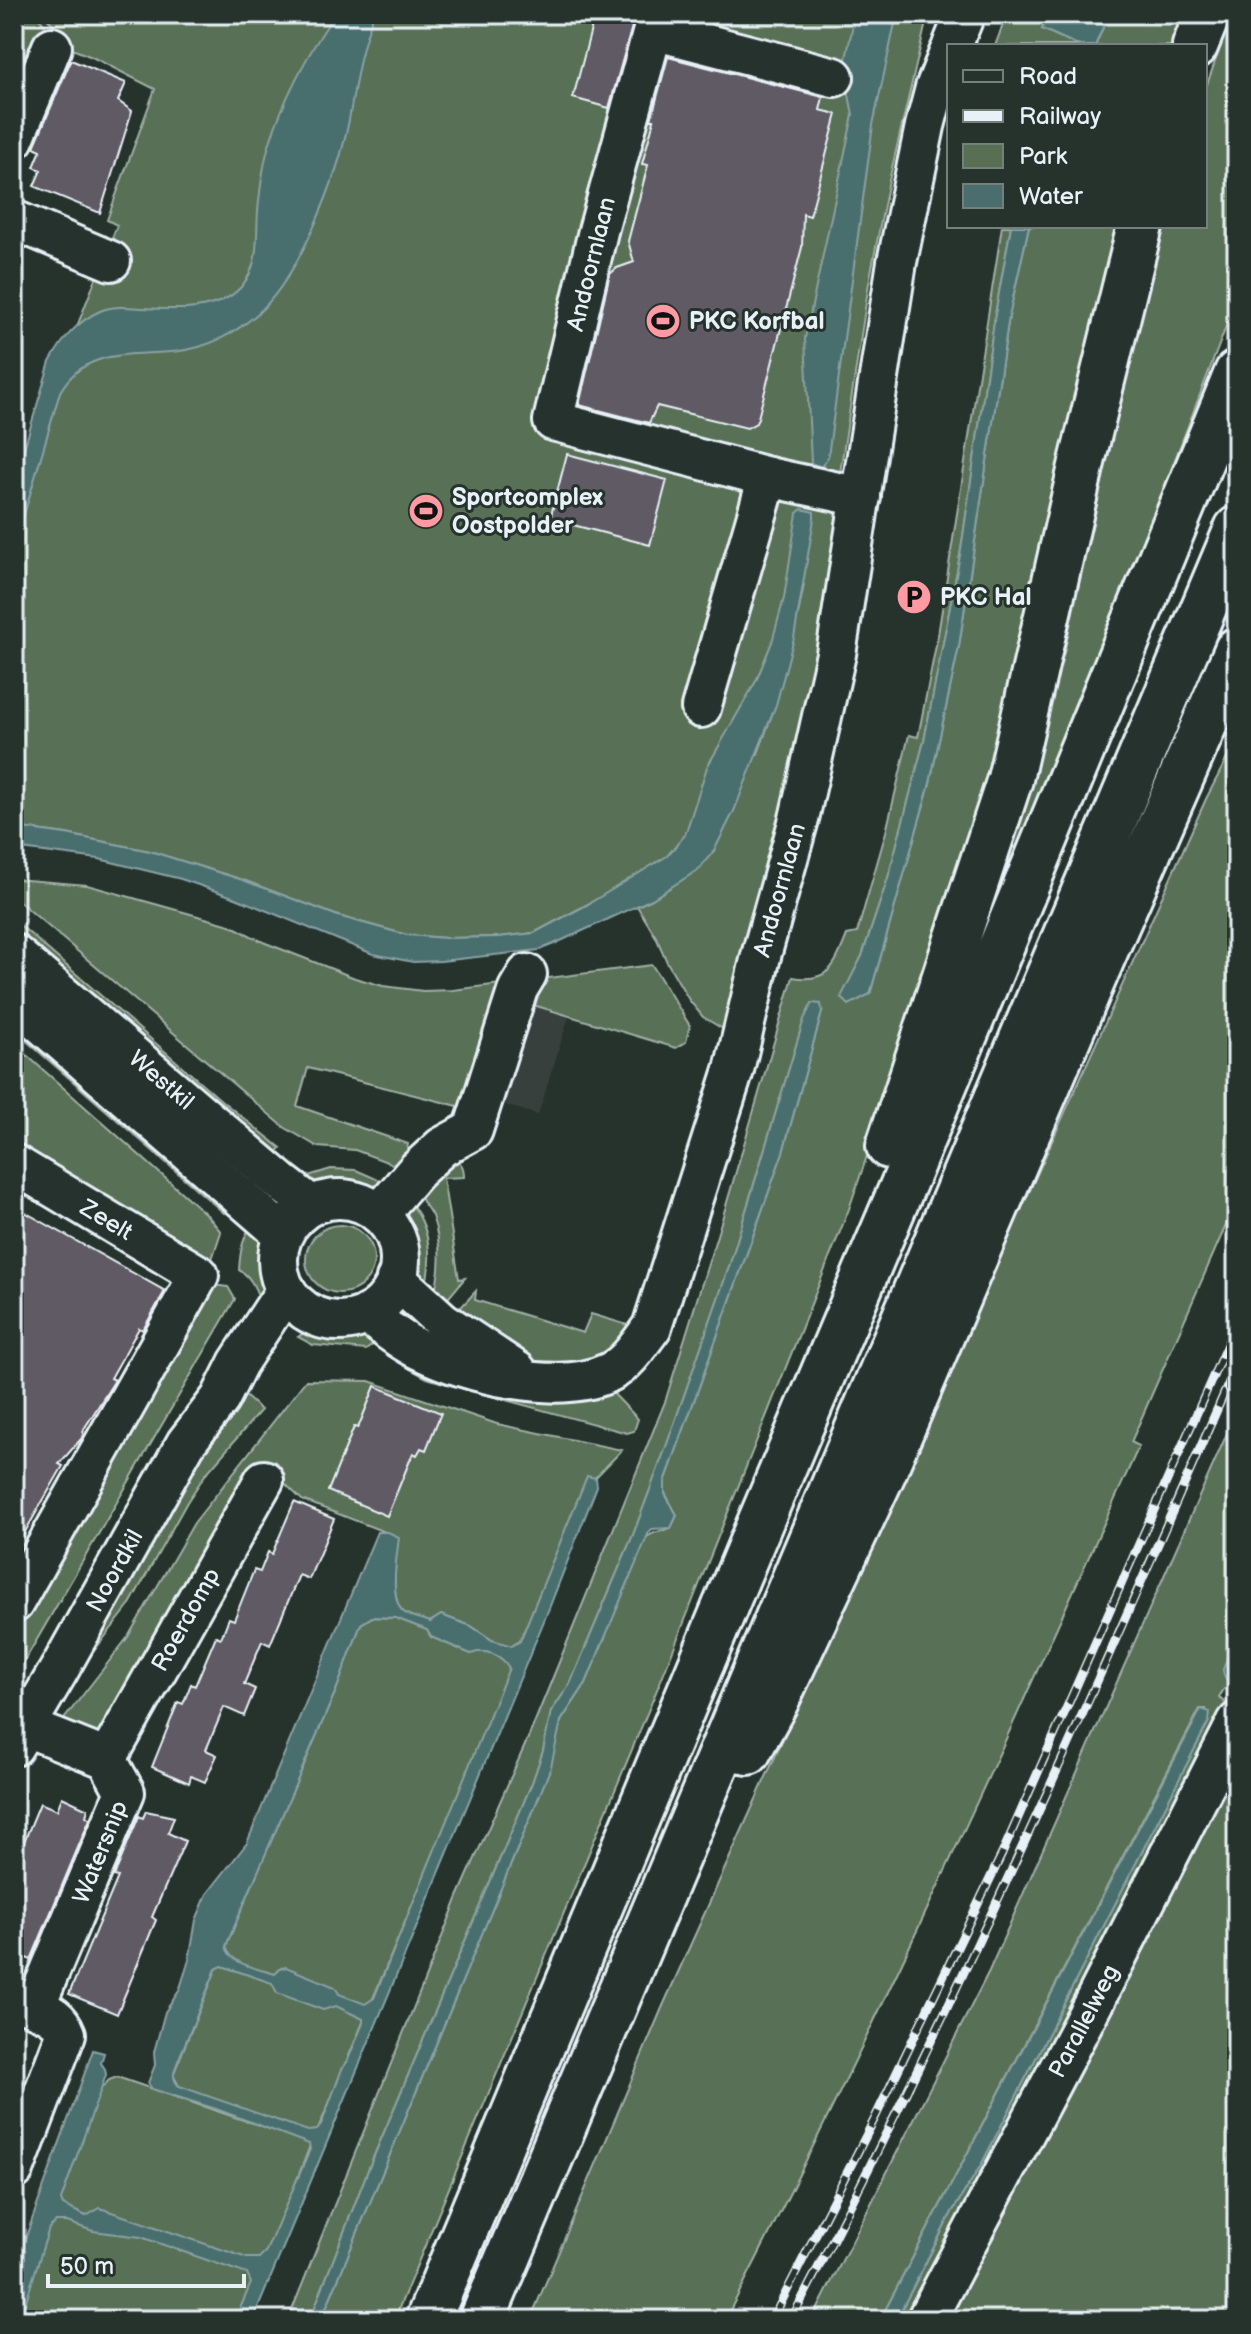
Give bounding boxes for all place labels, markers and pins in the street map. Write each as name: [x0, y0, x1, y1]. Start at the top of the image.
sports icon: PKC Korfbal: [644, 302, 682, 340]
place label: PKC Korfbal: [689, 307, 824, 336]
place label: Sportcomplex Oostpolder: [452, 483, 603, 540]
sports icon: Sportcomplex Oostpolder: [407, 492, 445, 530]
parking icon: PKC Hal: [895, 578, 933, 616]
place label: PKC Hal: [940, 583, 1032, 612]

